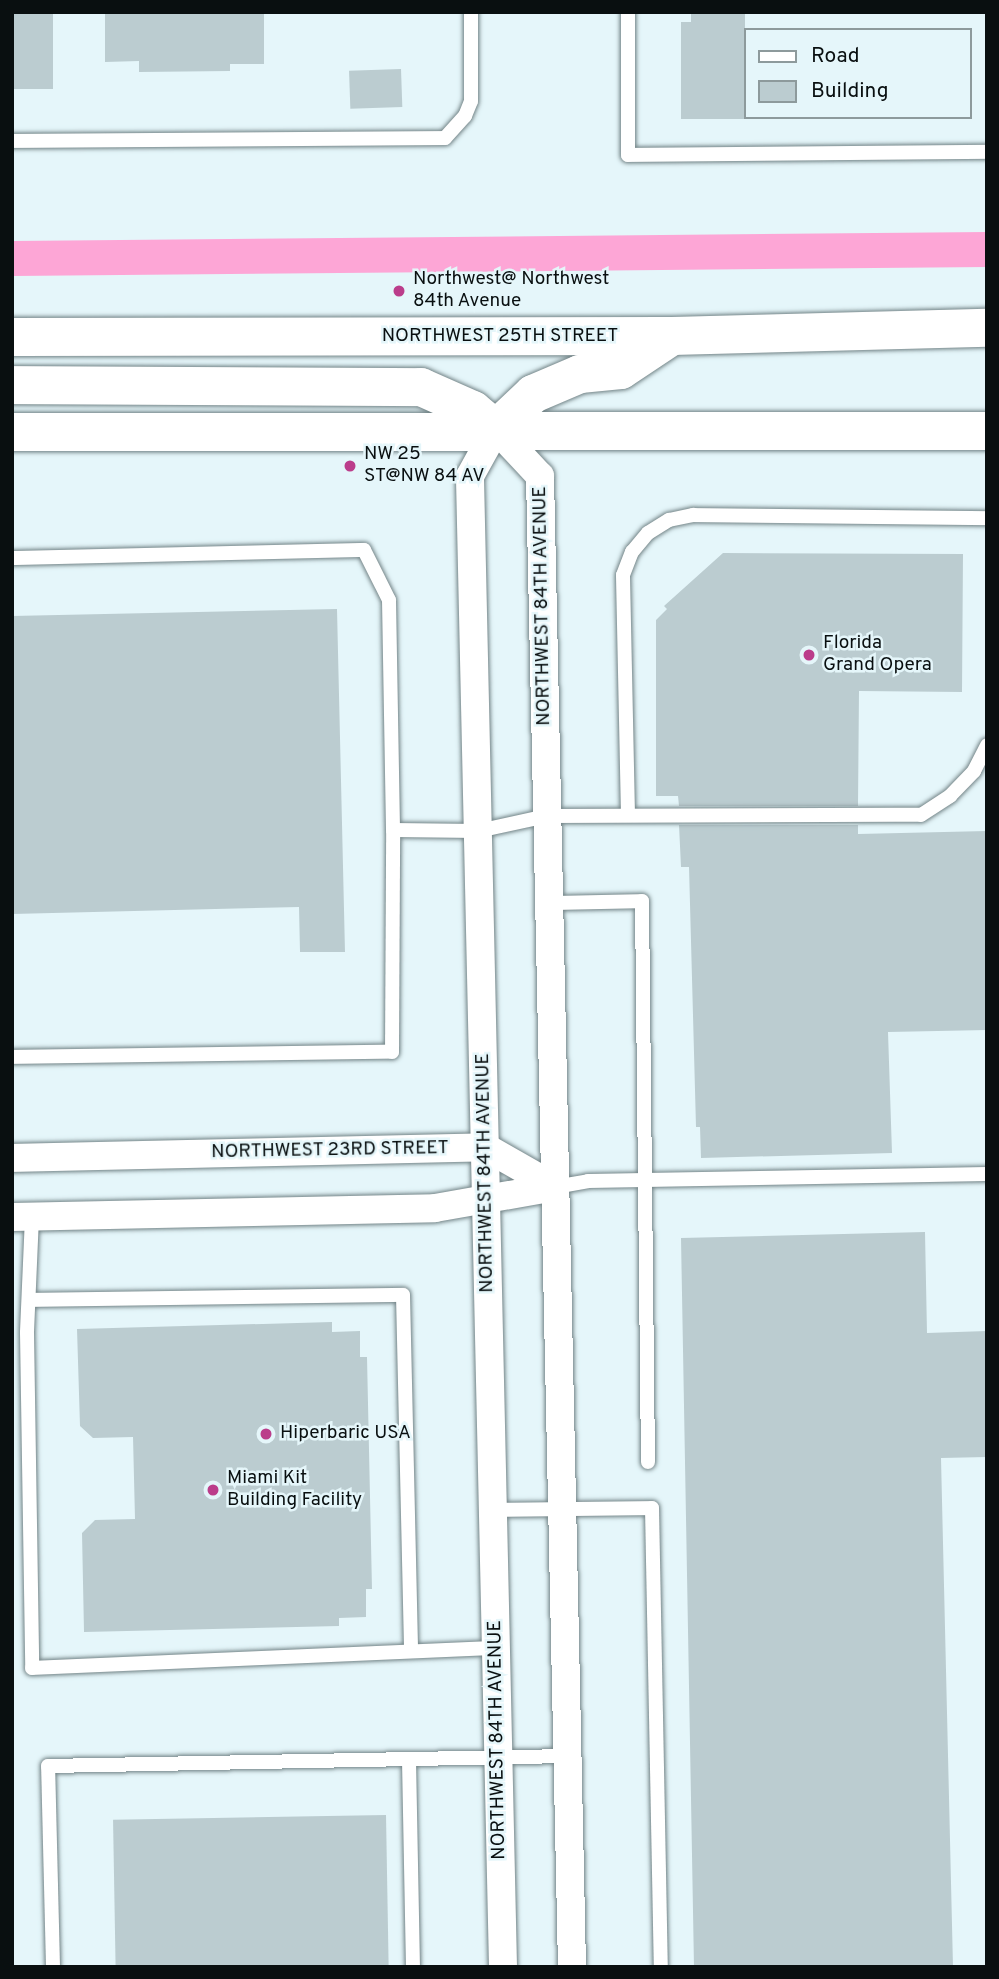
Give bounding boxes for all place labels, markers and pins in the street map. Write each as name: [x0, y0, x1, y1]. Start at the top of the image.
place label: Northwest@ Northwest 84th Avenue: [413, 269, 609, 313]
marker: Northwest@ Northwest 84th Avenue: [391, 283, 407, 299]
place label: NW 25 ST@NW 84 AV: [364, 444, 486, 488]
marker: NW 25 ST@NW 84 AV: [342, 458, 358, 474]
place label: Florida Grand Opera: [823, 633, 932, 677]
marker: Florida Grand Opera: [801, 647, 817, 663]
place label: Hiperbaric USA: [280, 1423, 411, 1445]
marker: Hiperbaric USA: [258, 1426, 274, 1442]
place label: Miami Kit Building Facility: [227, 1468, 362, 1512]
marker: Miami Kit Building Facility: [205, 1482, 221, 1498]

